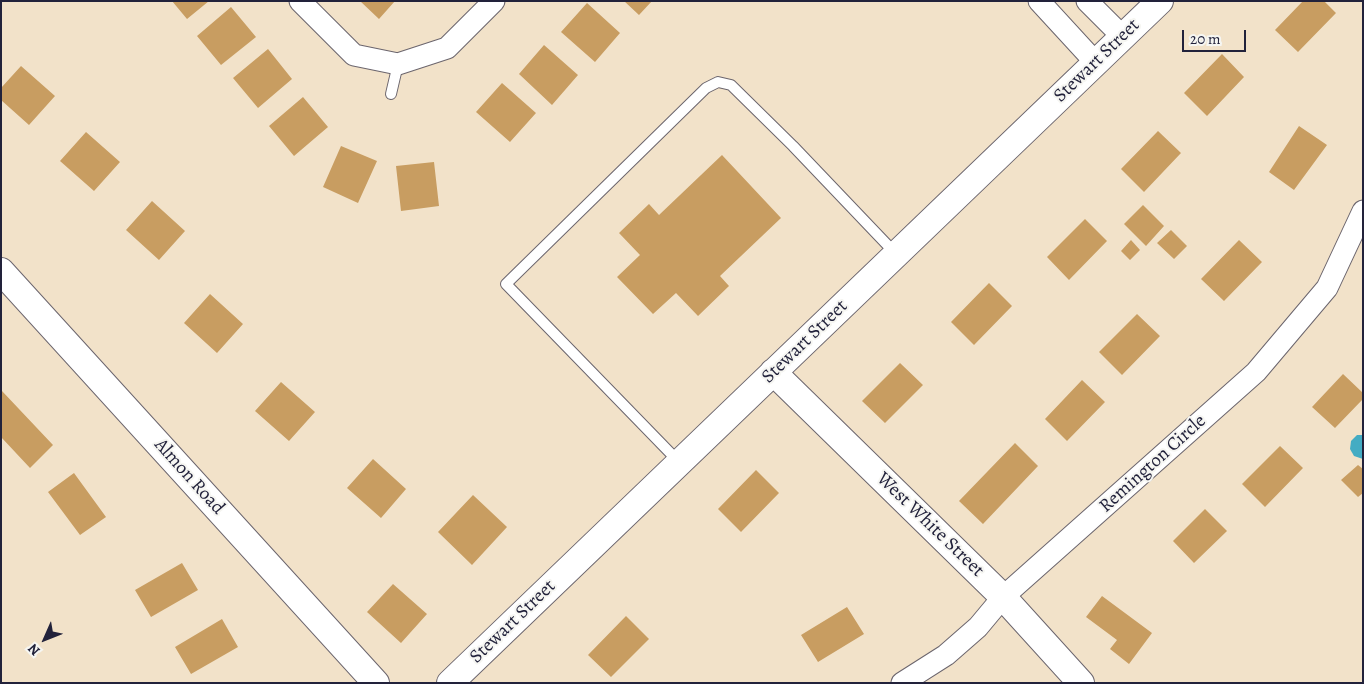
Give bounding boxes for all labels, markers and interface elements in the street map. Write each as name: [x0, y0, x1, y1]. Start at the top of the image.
street label: Stewart Street: [1049, 14, 1145, 108]
scale bar: [1184, 20, 1248, 52]
text: 20 m: [1190, 29, 1221, 49]
street label: Stewart Street: [757, 295, 853, 389]
street label: Remington Circle: [1095, 410, 1211, 518]
street label: Almon Road: [149, 434, 229, 520]
street label: West White Street: [871, 468, 989, 582]
street label: Stewart Street: [465, 575, 561, 669]
north arrow: [20, 614, 70, 664]
text: N: [23, 640, 44, 660]

